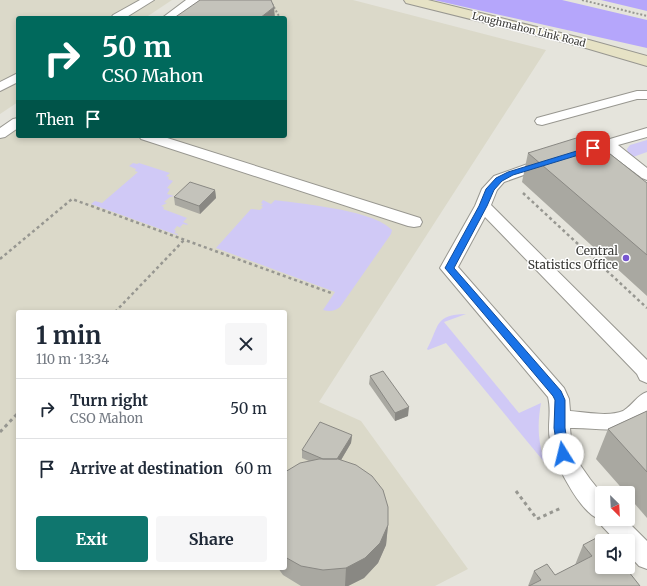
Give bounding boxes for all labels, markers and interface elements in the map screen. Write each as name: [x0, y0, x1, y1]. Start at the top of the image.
street label: Loughmahon Link Road: [471, 9, 587, 50]
text: 50 m: [102, 29, 171, 65]
icon: right: [36, 32, 88, 84]
text: CSO Mahon: [102, 64, 203, 87]
icon: arrive: [82, 108, 104, 130]
text: Then: [36, 110, 74, 129]
pin: [576, 131, 610, 165]
icon: arrive: [582, 137, 604, 159]
place label: Central Statistics Office: [528, 243, 618, 272]
marker: Central Statistics Office: [621, 253, 631, 263]
text: 1 min: [36, 320, 101, 351]
button: close: [225, 323, 267, 365]
text: 110 m · 13:34: [36, 351, 109, 368]
text: Turn right: [70, 391, 148, 410]
icon: right: [36, 398, 58, 420]
text: 50 m: [230, 399, 267, 418]
text: CSO Mahon: [70, 410, 143, 427]
position arrow: [542, 433, 584, 475]
icon: arrive: [36, 458, 58, 480]
text: Arrive at destination: [70, 459, 223, 478]
text: 60 m: [235, 459, 272, 478]
north arrow: [595, 486, 635, 526]
map controls: [595, 486, 635, 574]
button: Exit: [36, 516, 148, 562]
button: Share: [156, 516, 267, 562]
button: sound: [595, 534, 635, 574]

